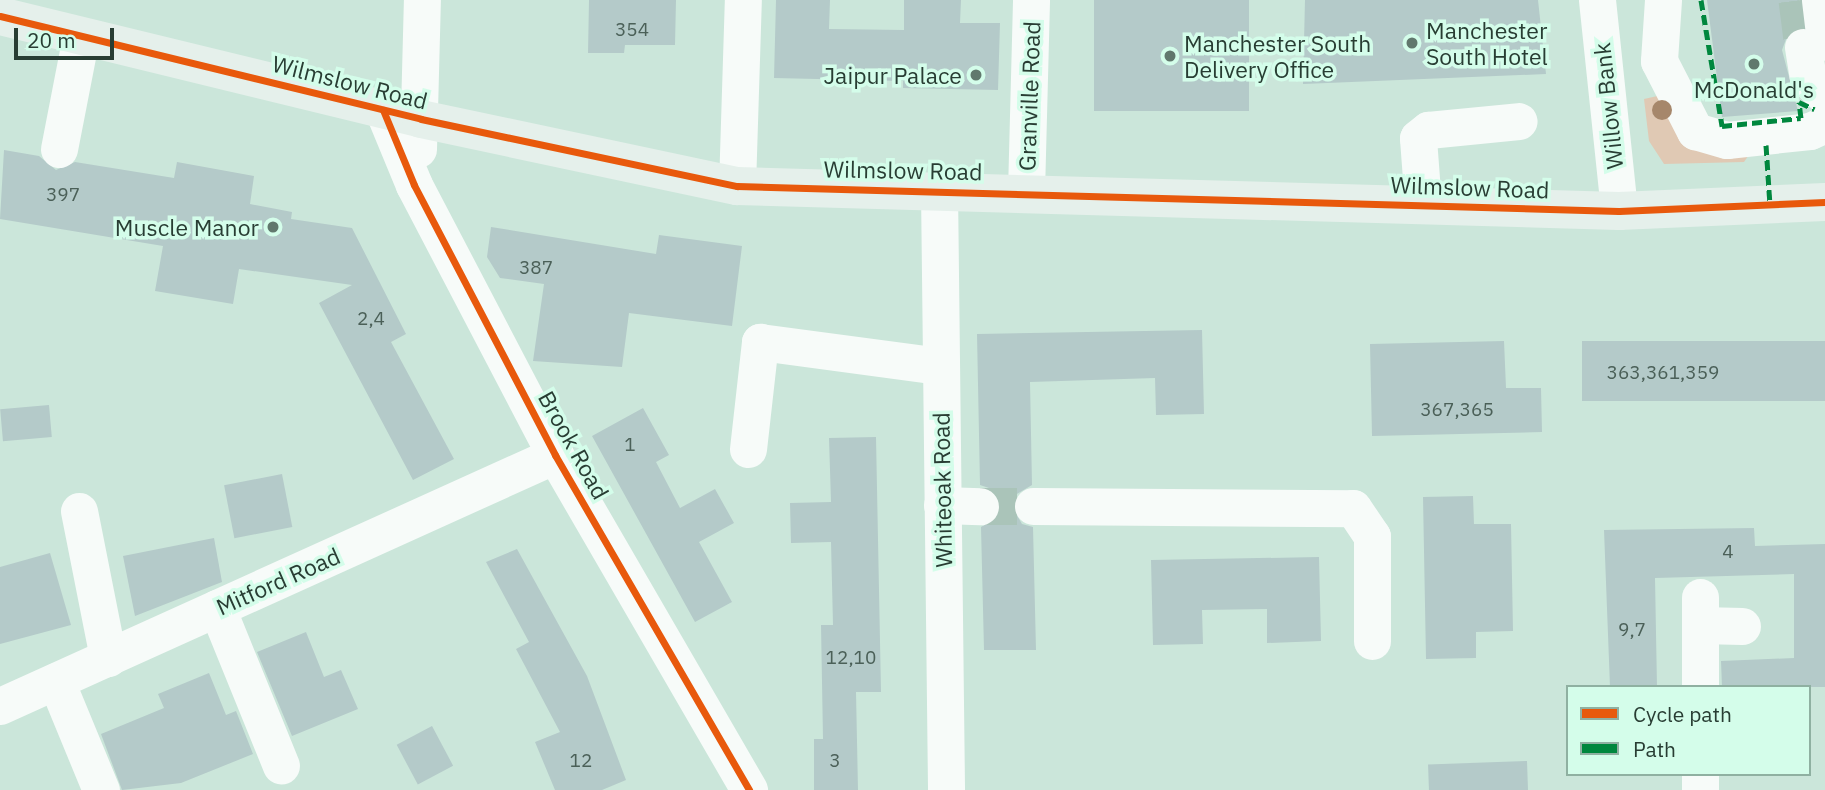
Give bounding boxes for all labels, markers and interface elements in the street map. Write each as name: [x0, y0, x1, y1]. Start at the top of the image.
scale bar: [18, 14, 117, 58]
place label: Manchester South Hotel: [1426, 16, 1548, 70]
house number: 354: [615, 19, 649, 41]
street label: Granville Road: [1013, 21, 1045, 171]
text: 20 m: [27, 26, 76, 54]
place label: Manchester South Delivery Office: [1184, 29, 1371, 83]
marker: Manchester South Hotel: [1404, 35, 1420, 51]
street label: Willow Bank: [1588, 41, 1628, 171]
marker: Manchester South Delivery Office: [1162, 48, 1178, 64]
street label: Wilmslow Road: [270, 49, 430, 115]
marker: McDonald's: [1746, 56, 1762, 72]
place label: Jaipur Palace: [823, 61, 962, 89]
marker: Jaipur Palace: [968, 67, 984, 83]
place label: McDonald's: [1694, 75, 1814, 103]
street label: Wilmslow Road: [823, 155, 983, 185]
street label: Wilmslow Road: [1390, 170, 1550, 204]
house number: 397: [46, 184, 80, 206]
place label: Muscle Manor: [115, 213, 259, 241]
marker: Muscle Manor: [265, 219, 281, 235]
house number: 387: [519, 257, 553, 279]
house number: 2,4: [357, 308, 385, 330]
house number: 363,361,359: [1607, 362, 1719, 384]
street label: Brook Road: [533, 386, 615, 504]
house number: 367,365: [1420, 399, 1494, 421]
street label: Whiteoak Road: [927, 412, 957, 568]
house number: 1: [624, 434, 636, 456]
street label: Mitford Road: [212, 541, 344, 621]
house number: 4: [1722, 541, 1734, 563]
house number: 9,7: [1618, 619, 1646, 641]
house number: 12,10: [826, 647, 876, 669]
legend: [1566, 685, 1811, 776]
text: Cycle path: [1633, 700, 1732, 728]
text: Path: [1633, 735, 1676, 763]
house number: 12: [570, 750, 592, 772]
house number: 3: [829, 750, 841, 772]

